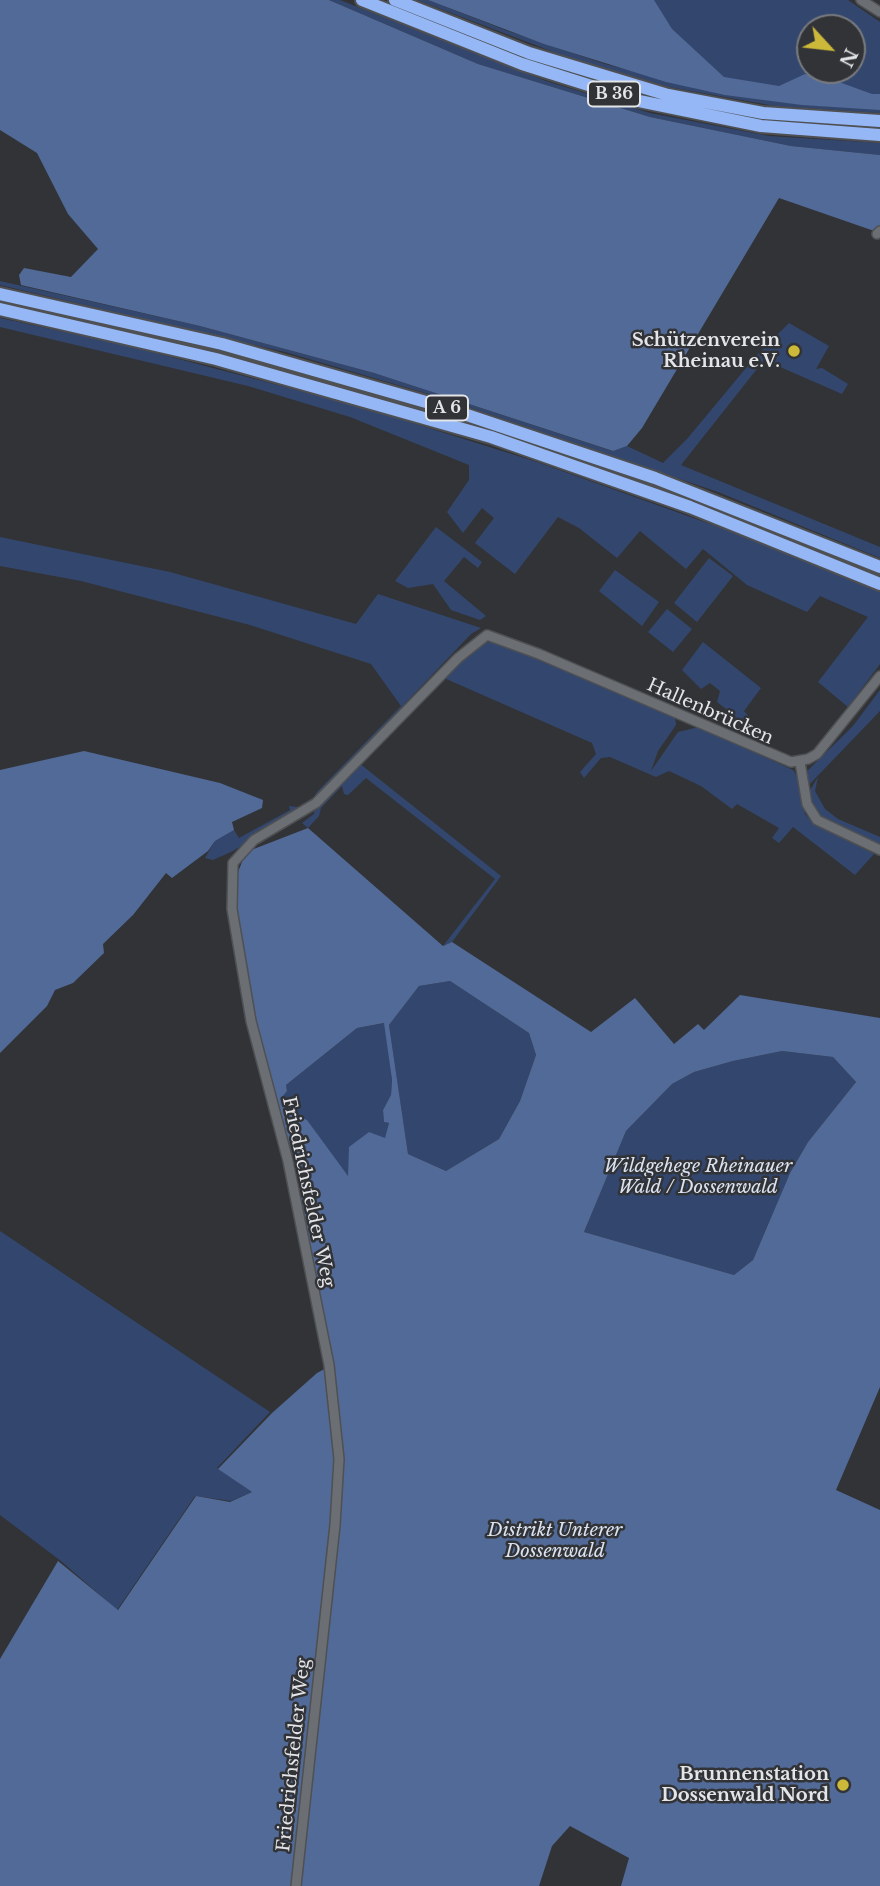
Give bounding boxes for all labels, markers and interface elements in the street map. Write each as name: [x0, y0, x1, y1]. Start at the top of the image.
north arrow: [796, 14, 866, 84]
text: N: [834, 45, 863, 71]
road number: B 36: [588, 82, 640, 106]
place label: Schützenverein Rheinau e.V.: [632, 330, 780, 372]
marker: Schützenverein Rheinau e.V.: [786, 343, 802, 359]
road number: A 6: [426, 396, 468, 420]
street label: Hallenbrücken: [643, 674, 777, 750]
street label: Friedrichsfelder Weg: [277, 1095, 339, 1289]
park label: Wildgehege Rheinauer Wald / Dossenwald: [604, 1156, 792, 1198]
park label: Distrikt Unterer Dossenwald: [488, 1520, 622, 1562]
street label: Friedrichsfelder Weg: [273, 1657, 315, 1853]
place label: Brunnenstation Dossenwald Nord: [661, 1764, 829, 1806]
marker: Brunnenstation Dossenwald Nord: [835, 1777, 851, 1793]

